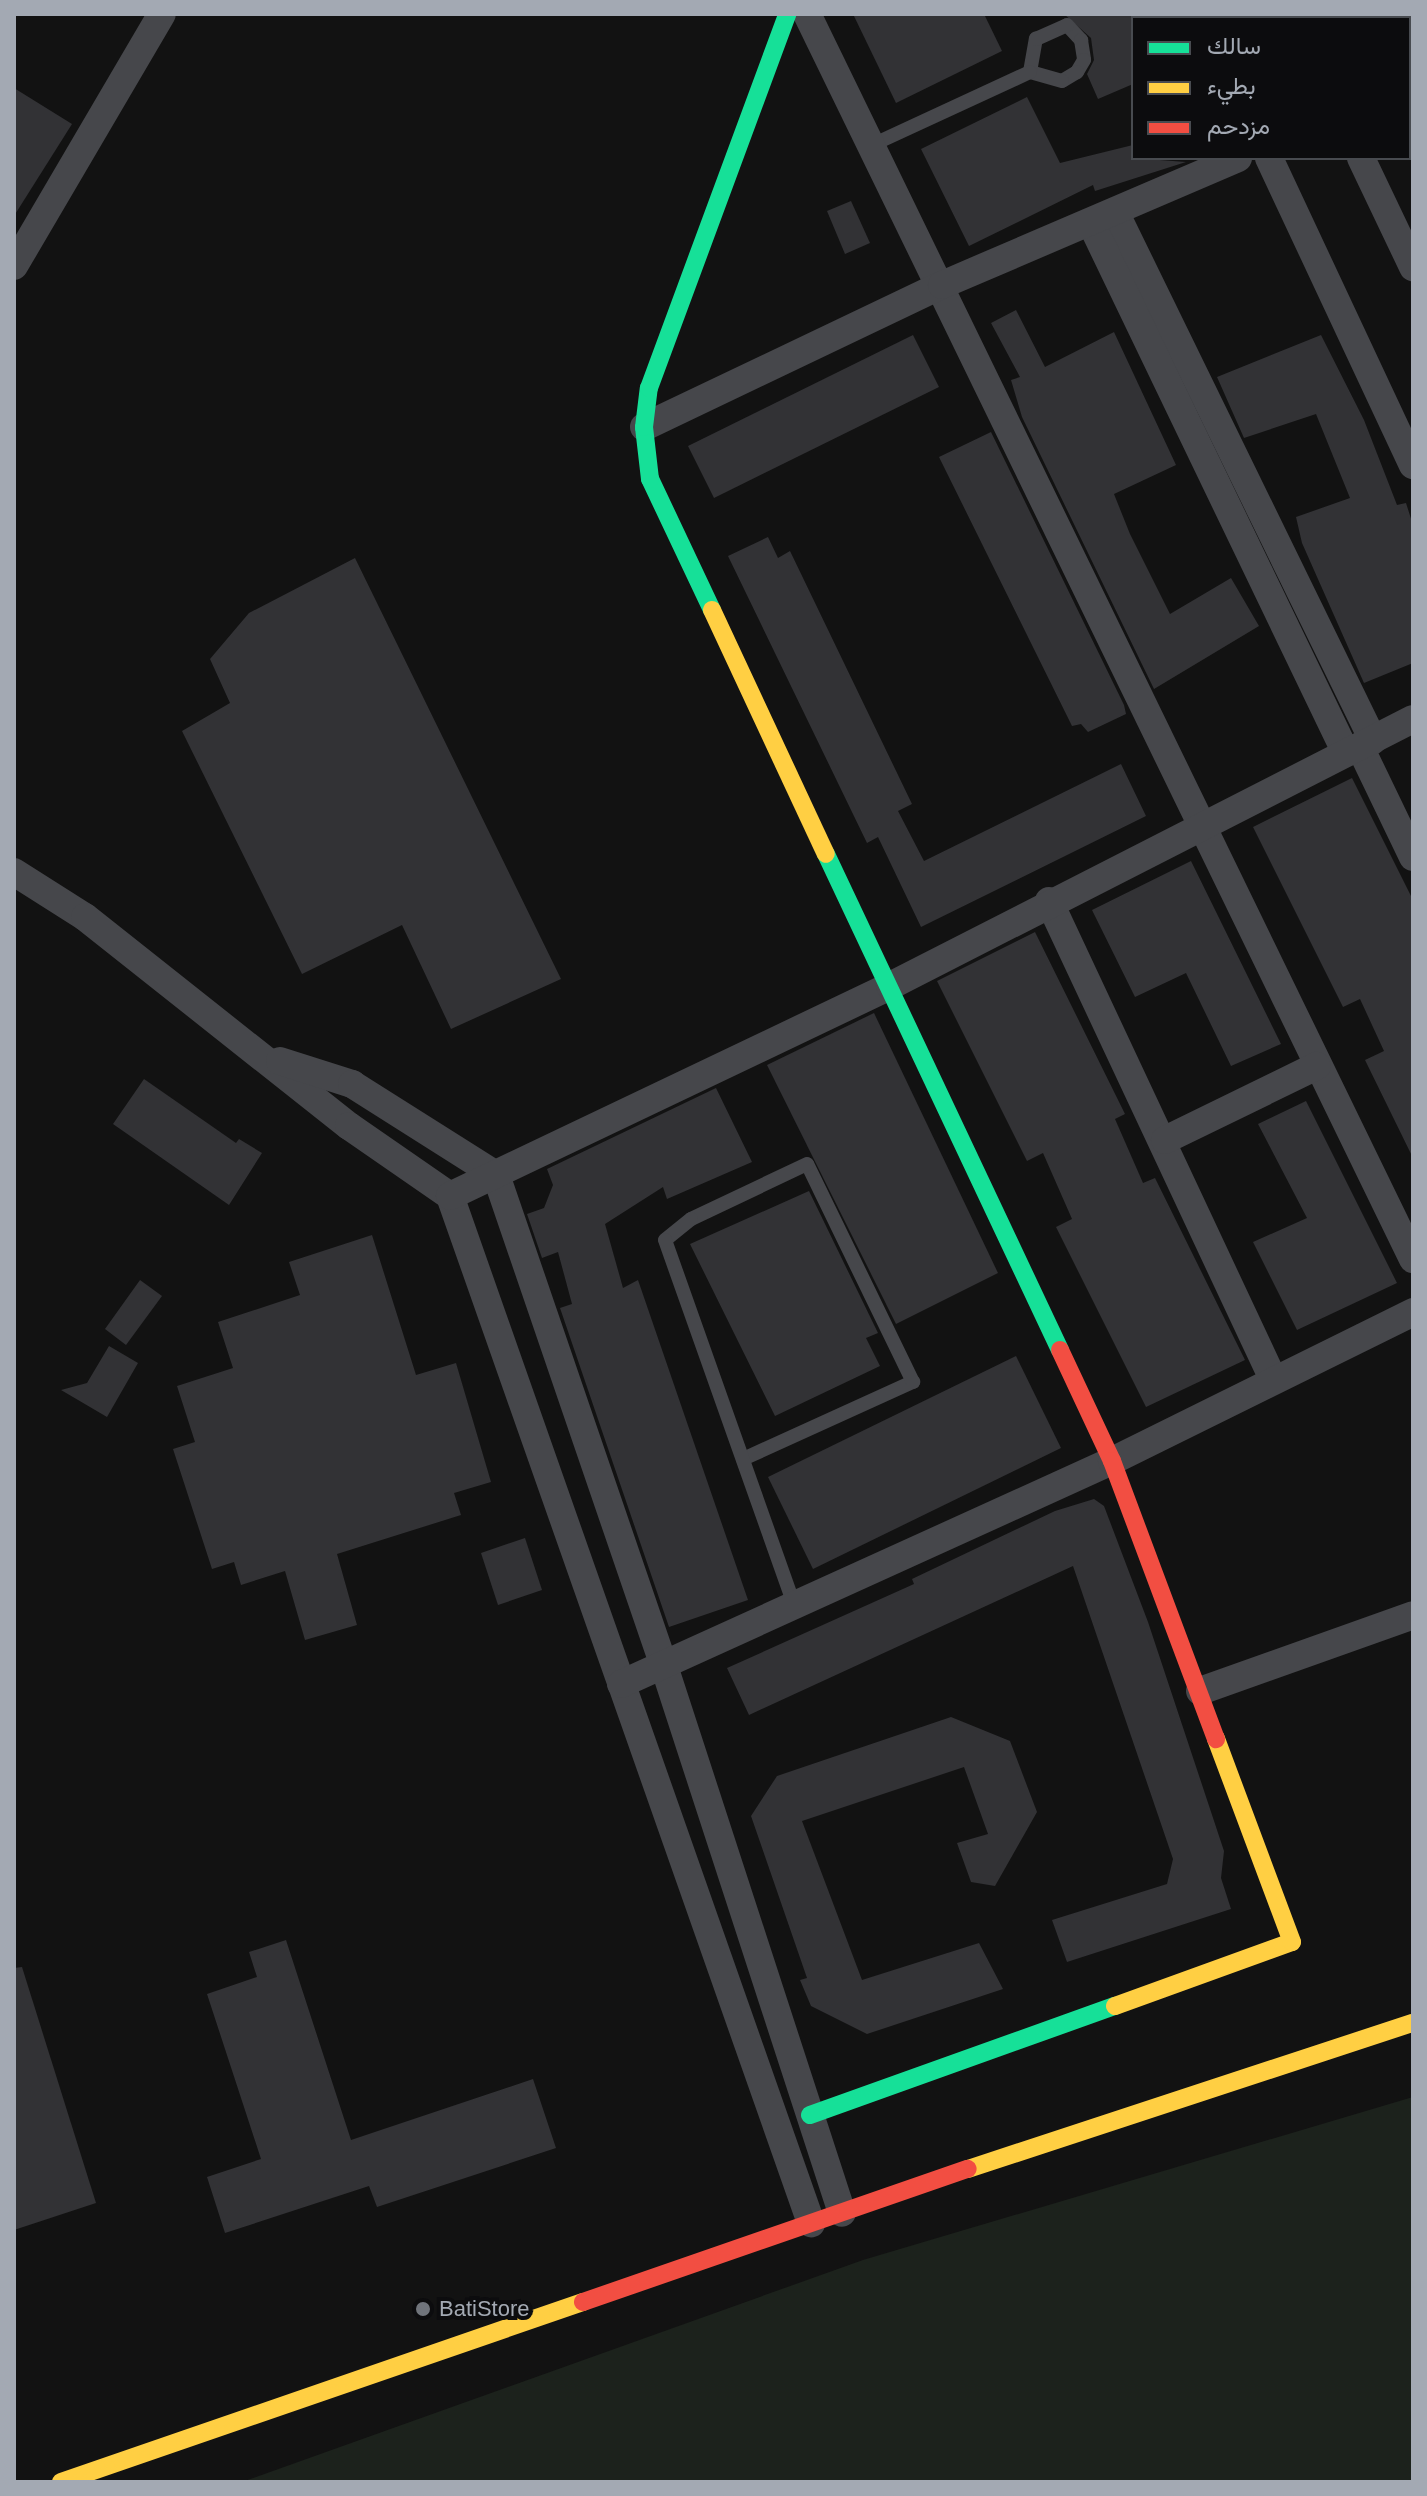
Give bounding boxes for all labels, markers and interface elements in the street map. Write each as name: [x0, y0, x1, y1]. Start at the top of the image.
legend: [1131, 16, 1411, 160]
text: سالك: [1207, 32, 1261, 59]
text: بطيء: [1207, 72, 1256, 99]
text: مزدحم: [1207, 112, 1270, 139]
place label: BatiStore: [439, 2296, 529, 2322]
marker: BatiStore: [414, 2300, 432, 2318]

